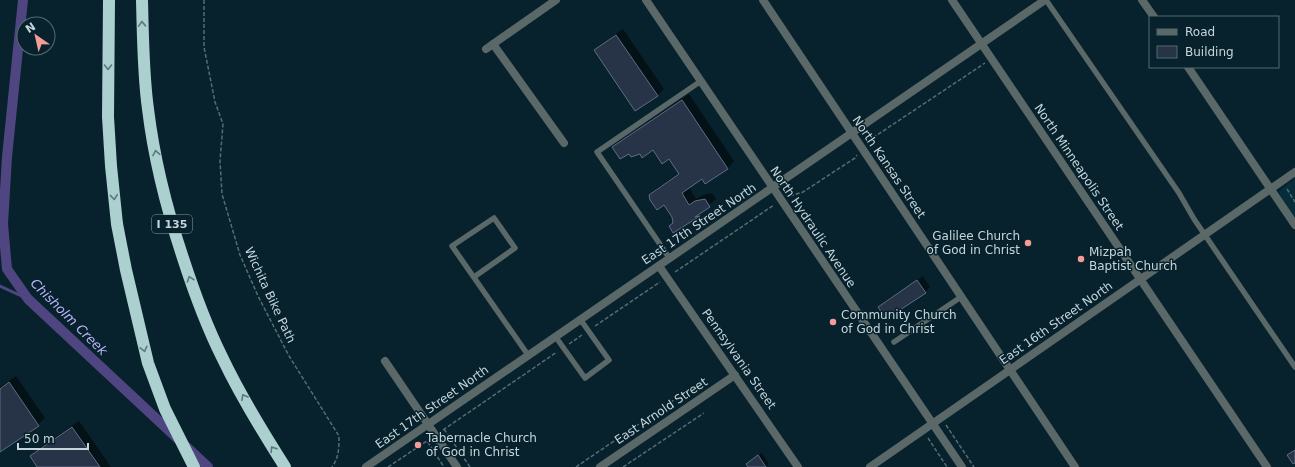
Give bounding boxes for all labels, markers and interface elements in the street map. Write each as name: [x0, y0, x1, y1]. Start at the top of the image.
north arrow: [16, 16, 56, 56]
legend: [1149, 16, 1279, 68]
text: N: [23, 20, 38, 36]
one-way arrow: [138, 21, 147, 27]
text: Road: [1185, 25, 1215, 39]
text: Building: [1185, 45, 1234, 59]
one-way arrow: [104, 64, 112, 70]
street label: North Minneapolis Street: [1031, 101, 1127, 233]
street label: North Kansas Street: [850, 113, 929, 221]
one-way arrow: [152, 150, 160, 157]
street label: North Hydraulic Avenue: [767, 164, 859, 290]
street label: East 17th Street North: [639, 180, 759, 268]
one-way arrow: [109, 194, 118, 200]
road number: I 135: [152, 215, 192, 233]
place label: Galilee Church of God in Christ: [927, 229, 1020, 257]
marker: Galilee Church of God in Christ: [1023, 238, 1033, 248]
street label: Wichita Bike Path: [242, 245, 298, 345]
place label: Mizpah Baptist Church: [1089, 245, 1177, 273]
marker: Mizpah Baptist Church: [1076, 254, 1086, 264]
one-way arrow: [186, 275, 195, 282]
water label: Chisholm Creek: [28, 276, 111, 359]
street label: East 16th Street North: [997, 279, 1115, 367]
street label: Pennsylvania Street: [699, 306, 779, 412]
place label: Community Church of God in Christ: [841, 308, 957, 336]
marker: Community Church of God in Christ: [828, 317, 838, 327]
one-way arrow: [140, 345, 148, 352]
street label: East 17th Street North: [373, 363, 491, 451]
street label: East Arnold Street: [612, 375, 710, 447]
one-way arrow: [241, 394, 248, 401]
scale bar: [18, 425, 88, 451]
place label: Tabernacle Church of God in Christ: [425, 431, 537, 459]
text: 50 m: [24, 432, 55, 446]
marker: Tabernacle Church of God in Christ: [413, 440, 423, 450]
one-way arrow: [271, 446, 278, 453]

